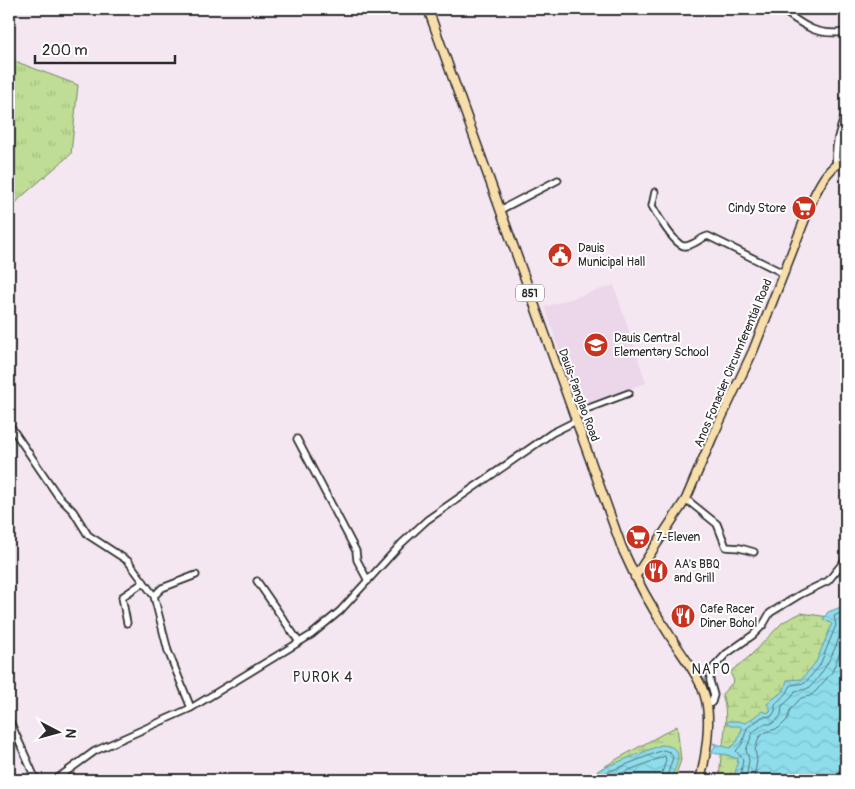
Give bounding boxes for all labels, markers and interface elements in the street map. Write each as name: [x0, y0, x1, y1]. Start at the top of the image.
scale bar: [35, 32, 175, 64]
text: 200 m: [42, 41, 87, 60]
supermarket icon: Cindy Store: [791, 195, 817, 221]
place label: Cindy Store: [728, 201, 786, 216]
place label: Dauis Municipal Hall: [578, 241, 646, 270]
public building icon: Dauis Municipal Hall: [547, 242, 573, 268]
street label: Anos Fonacier Circumferential Road: [691, 277, 776, 450]
road number: 851: [516, 284, 544, 302]
place label: Dauis Central Elementary School: [614, 331, 709, 360]
school or university icon: Dauis Central Elementary School: [583, 332, 609, 358]
street label: Dauis-Panglao Road: [555, 347, 602, 444]
supermarket icon: 7-Eleven: [625, 524, 651, 550]
place label: 7-Eleven: [656, 530, 701, 545]
place label: AA's BBQ and Grill: [674, 557, 720, 586]
restaurant icon: AA's BBQ and Grill: [643, 558, 669, 584]
place label: Cafe Racer Diner Bohol: [700, 602, 757, 631]
restaurant icon: Cafe Racer Diner Bohol: [670, 603, 696, 629]
district label: NAPO: [691, 661, 731, 678]
district label: PUROK 4: [293, 669, 353, 686]
north arrow: [32, 706, 82, 756]
text: N: [61, 728, 79, 739]

